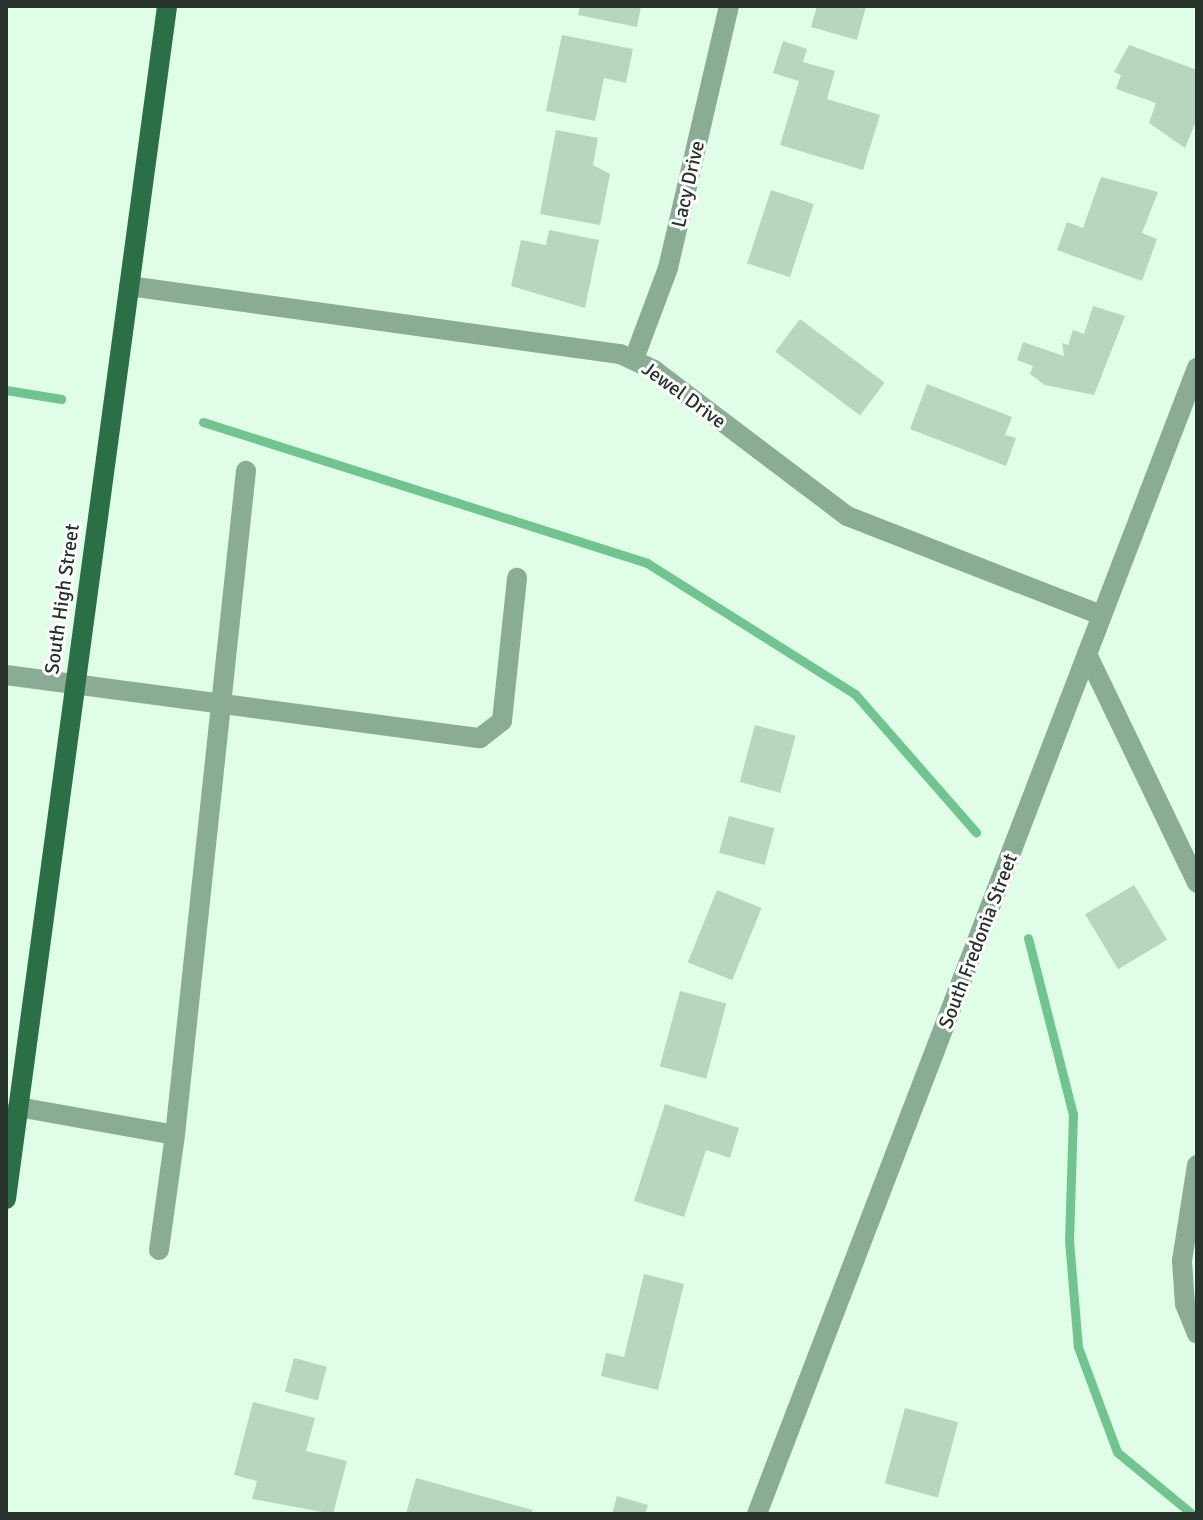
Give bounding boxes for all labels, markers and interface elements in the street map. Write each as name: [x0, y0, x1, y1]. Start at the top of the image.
street label: Lacy Drive: [666, 138, 710, 230]
street label: Jewel Drive: [637, 357, 731, 433]
street label: South High Street: [40, 522, 84, 676]
street label: South Fredonia Street: [934, 850, 1022, 1032]

